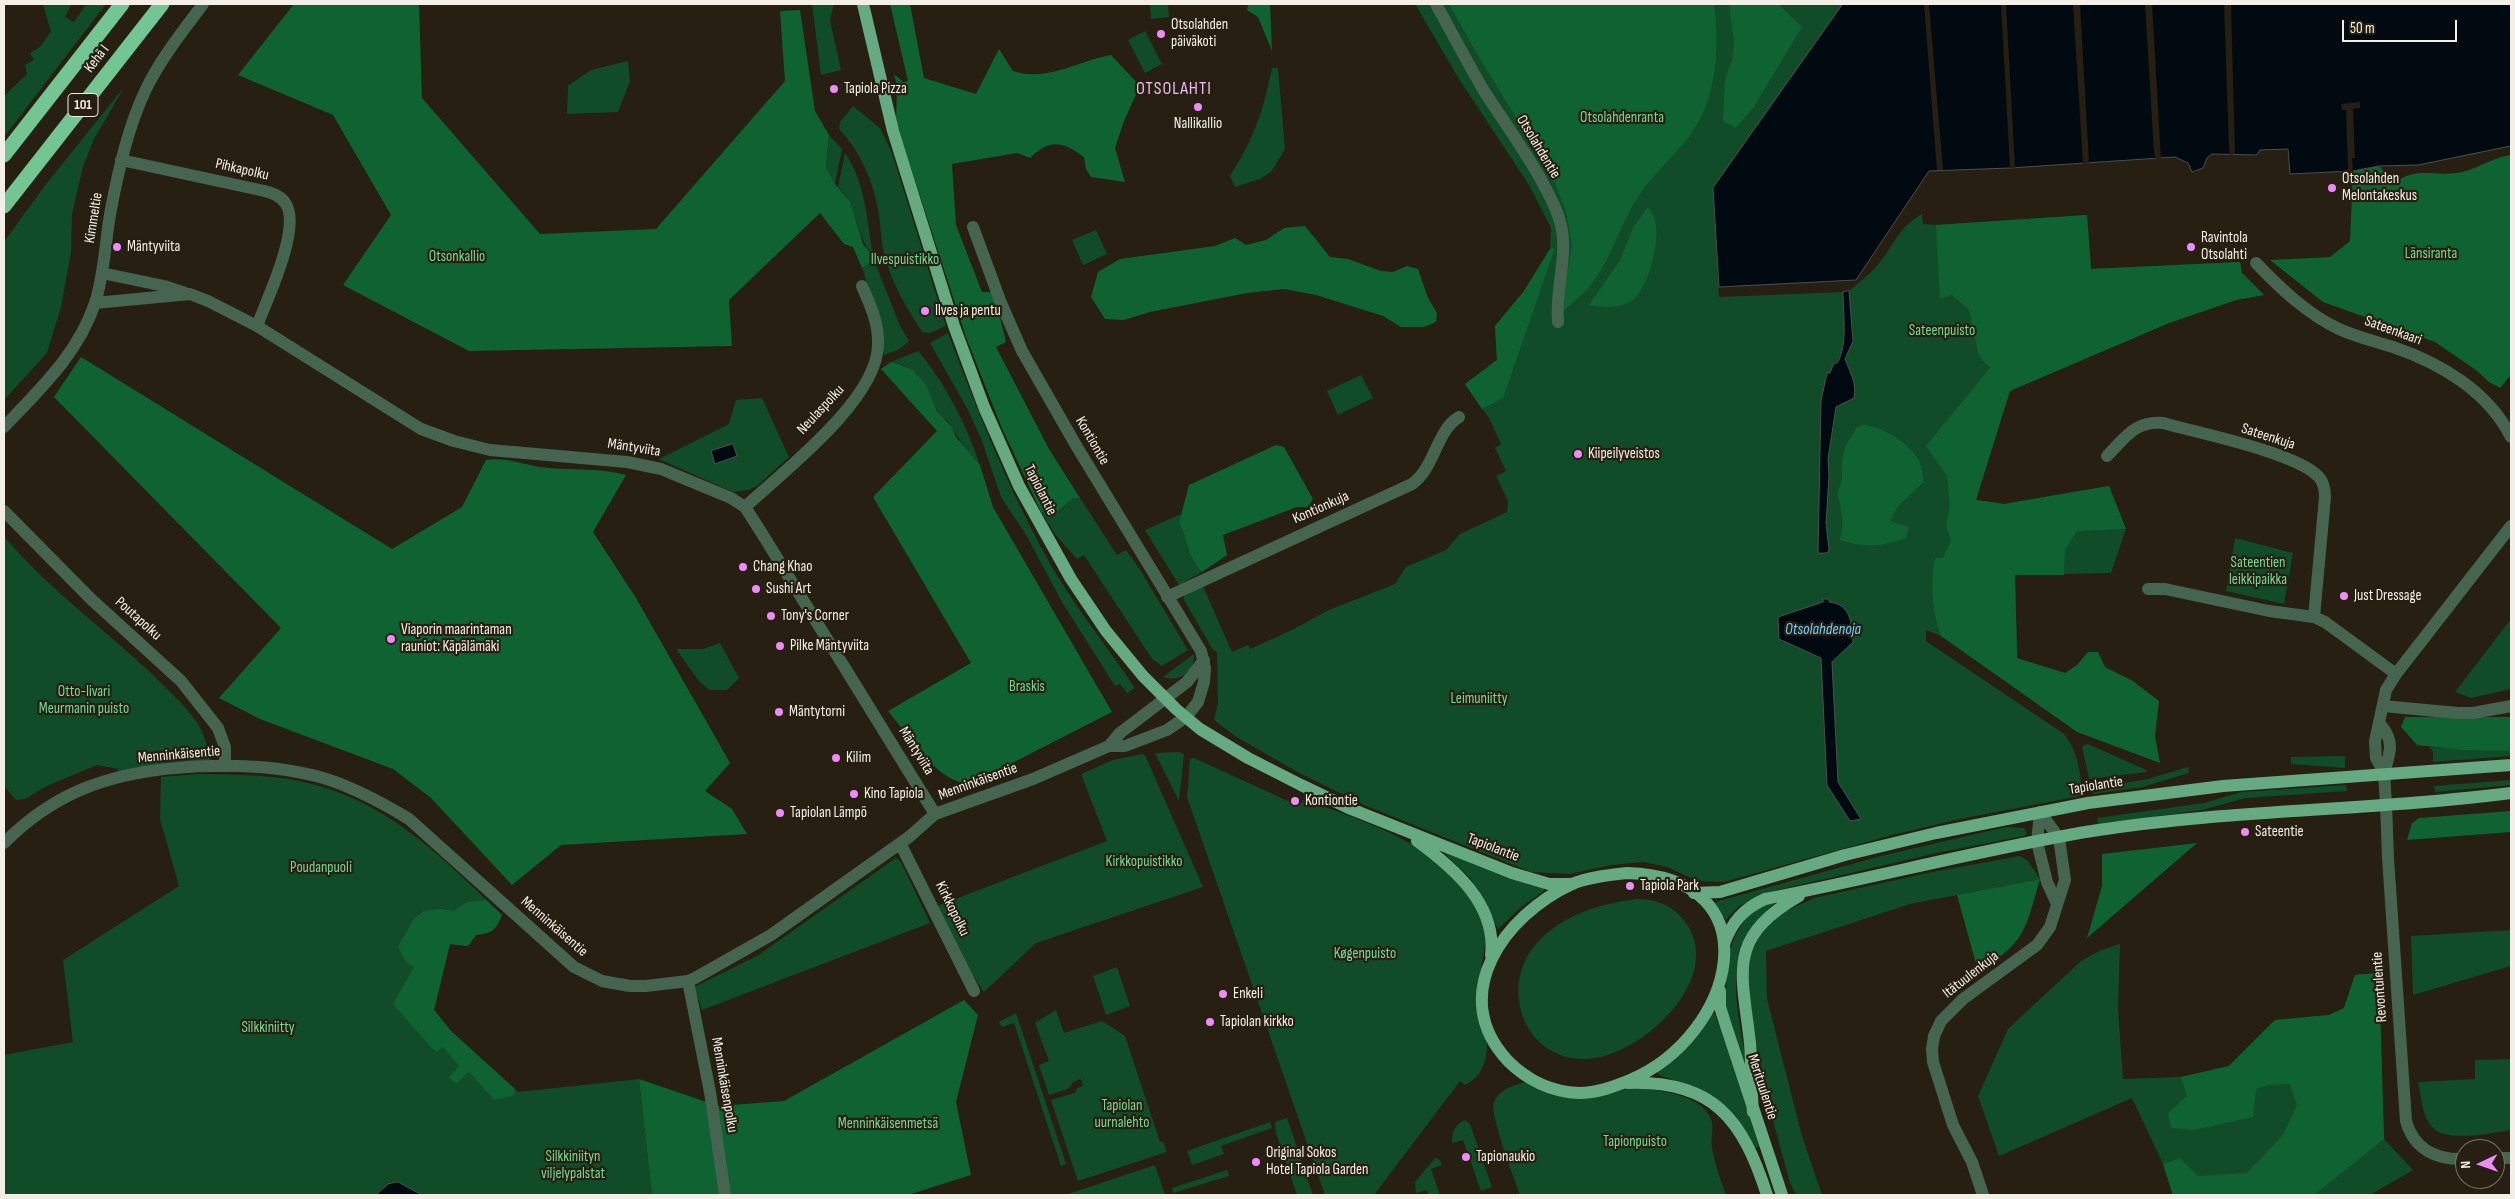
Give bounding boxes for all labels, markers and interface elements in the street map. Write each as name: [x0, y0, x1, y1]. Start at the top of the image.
scale bar: [2345, 10, 2460, 42]
place label: Otsolahden päiväkoti: [1171, 16, 1228, 51]
text: 50 m: [2350, 19, 2375, 38]
marker: Otsolahden päiväkoti: [1155, 28, 1167, 40]
street label: Kehä I: [81, 42, 113, 76]
district label: OTSOLAHTI: [1135, 78, 1213, 100]
place label: Tapiola Pizza: [844, 80, 907, 98]
marker: Tapiola Pizza: [828, 83, 840, 95]
road number: 101: [68, 94, 98, 116]
marker: Nallikallio: [1192, 101, 1204, 113]
park label: Otsolahdenranta: [1580, 109, 1664, 127]
street label: Otsolahdentie: [1512, 112, 1564, 182]
place label: Nallikallio: [1174, 115, 1222, 133]
street label: Pihkapolku: [214, 155, 270, 185]
place label: Otsolahden Melontakeskus: [2342, 170, 2417, 205]
marker: Otsolahden Melontakeskus: [2326, 182, 2338, 194]
street label: Kimmeltie: [81, 191, 107, 245]
place label: Ravintola Otsolahti: [2201, 229, 2248, 264]
place label: Mäntyviita: [127, 238, 180, 256]
marker: Mäntyviita: [111, 241, 123, 253]
marker: Ravintola Otsolahti: [2185, 241, 2197, 253]
park label: Länsiranta: [2405, 245, 2457, 263]
park label: Otsonkallio: [429, 248, 485, 266]
park label: Ilvespuistikko: [871, 251, 939, 269]
place label: Ilves ja pentu: [935, 302, 1001, 320]
marker: Ilves ja pentu: [919, 305, 931, 317]
street label: Sateenkaari: [2362, 312, 2424, 350]
park label: Sateenpuisto: [1909, 322, 1975, 340]
street label: Neulaspolku: [794, 382, 848, 438]
street label: Kontiontie: [1071, 414, 1113, 468]
street label: Sateenkuja: [2239, 420, 2297, 454]
street label: Mäntyviita: [606, 435, 662, 461]
place label: Kiipeilyveistos: [1588, 445, 1660, 463]
marker: Kiipeilyveistos: [1572, 448, 1584, 460]
street label: Tapiolantie: [1020, 462, 1060, 518]
street label: Kontionkuja: [1290, 488, 1352, 528]
park label: Sateentien leikkipaikka: [2229, 554, 2287, 589]
place label: Chang Khao: [753, 558, 813, 576]
marker: Chang Khao: [737, 561, 749, 573]
place label: Sushi Art: [766, 580, 811, 598]
marker: Sushi Art: [750, 583, 762, 595]
place label: Just Dressage: [2354, 587, 2421, 605]
marker: Just Dressage: [2338, 590, 2350, 602]
street label: Poutapolku: [111, 593, 165, 645]
place label: Tony's Corner: [781, 607, 849, 625]
marker: Tony's Corner: [765, 610, 777, 622]
water label: Otsolahdenoja: [1785, 620, 1861, 640]
place label: Viaporin maarintaman rauniot: Käpälämäki: [401, 621, 512, 656]
marker: Viaporin maarintaman rauniot: Käpälämäki: [385, 633, 397, 645]
place label: Pilke Mäntyviita: [790, 637, 869, 655]
marker: Pilke Mäntyviita: [774, 640, 786, 652]
park label: Braskis: [1009, 678, 1045, 696]
park label: Otto-Iivari Meurmanin puisto: [39, 683, 129, 718]
park label: Leimuniitty: [1450, 690, 1508, 708]
place label: Mäntytorni: [789, 703, 845, 721]
marker: Mäntytorni: [773, 706, 785, 718]
street label: Mäntyviita: [894, 724, 938, 778]
street label: Menninkäisentie: [137, 742, 221, 768]
place label: Kilim: [846, 749, 871, 767]
marker: Kilim: [830, 752, 842, 764]
street label: Menninkäisentie: [936, 759, 1020, 805]
street label: Tapiolantie: [2068, 773, 2124, 799]
place label: Kino Tapiola: [864, 785, 923, 803]
marker: Kino Tapiola: [848, 788, 860, 800]
place label: Kontiontie: [1305, 792, 1358, 810]
marker: Kontiontie: [1289, 795, 1301, 807]
place label: Tapiolan Lämpö: [790, 804, 867, 822]
marker: Tapiolan Lämpö: [774, 807, 786, 819]
place label: Sateentie: [2255, 823, 2304, 841]
marker: Sateentie: [2239, 826, 2251, 838]
street label: Tapiolantie: [1464, 830, 1522, 866]
park label: Kirkkopuistikko: [1106, 853, 1182, 871]
park label: Poudanpuoli: [290, 859, 352, 877]
place label: Tapiola Park: [1640, 877, 1699, 895]
street label: Kirkkopolku: [931, 879, 973, 939]
marker: Tapiola Park: [1624, 880, 1636, 892]
street label: Menninkäisentie: [517, 893, 591, 961]
park label: Køgenpuisto: [1334, 945, 1396, 963]
street label: Itätuulenkuja: [1939, 948, 2003, 1002]
street label: Revontulentie: [2369, 951, 2391, 1023]
place label: Enkeli: [1233, 985, 1263, 1003]
marker: Enkeli: [1217, 988, 1229, 1000]
place label: Tapiolan kirkko: [1220, 1013, 1294, 1031]
marker: Tapiolan kirkko: [1204, 1016, 1216, 1028]
park label: Silkkiniitty: [241, 1019, 295, 1037]
street label: Menninkäisenpolku: [707, 1036, 741, 1134]
street label: Merituulentie: [1743, 1052, 1781, 1122]
park label: Tapiolan uurnalehto: [1094, 1097, 1150, 1132]
park label: Menninkäisenmetsä: [838, 1115, 938, 1133]
park label: Tapionpuisto: [1603, 1133, 1667, 1151]
north arrow: [2455, 1139, 2505, 1189]
place label: Original Sokos Hotel Tapiola Garden: [1266, 1144, 1369, 1179]
park label: Silkkiniityn viljelypalstat: [541, 1148, 605, 1183]
place label: Tapionaukio: [1476, 1148, 1535, 1166]
marker: Tapionaukio: [1460, 1151, 1472, 1163]
marker: Original Sokos Hotel Tapiola Garden: [1250, 1156, 1262, 1168]
text: N: [2457, 1161, 2474, 1169]

